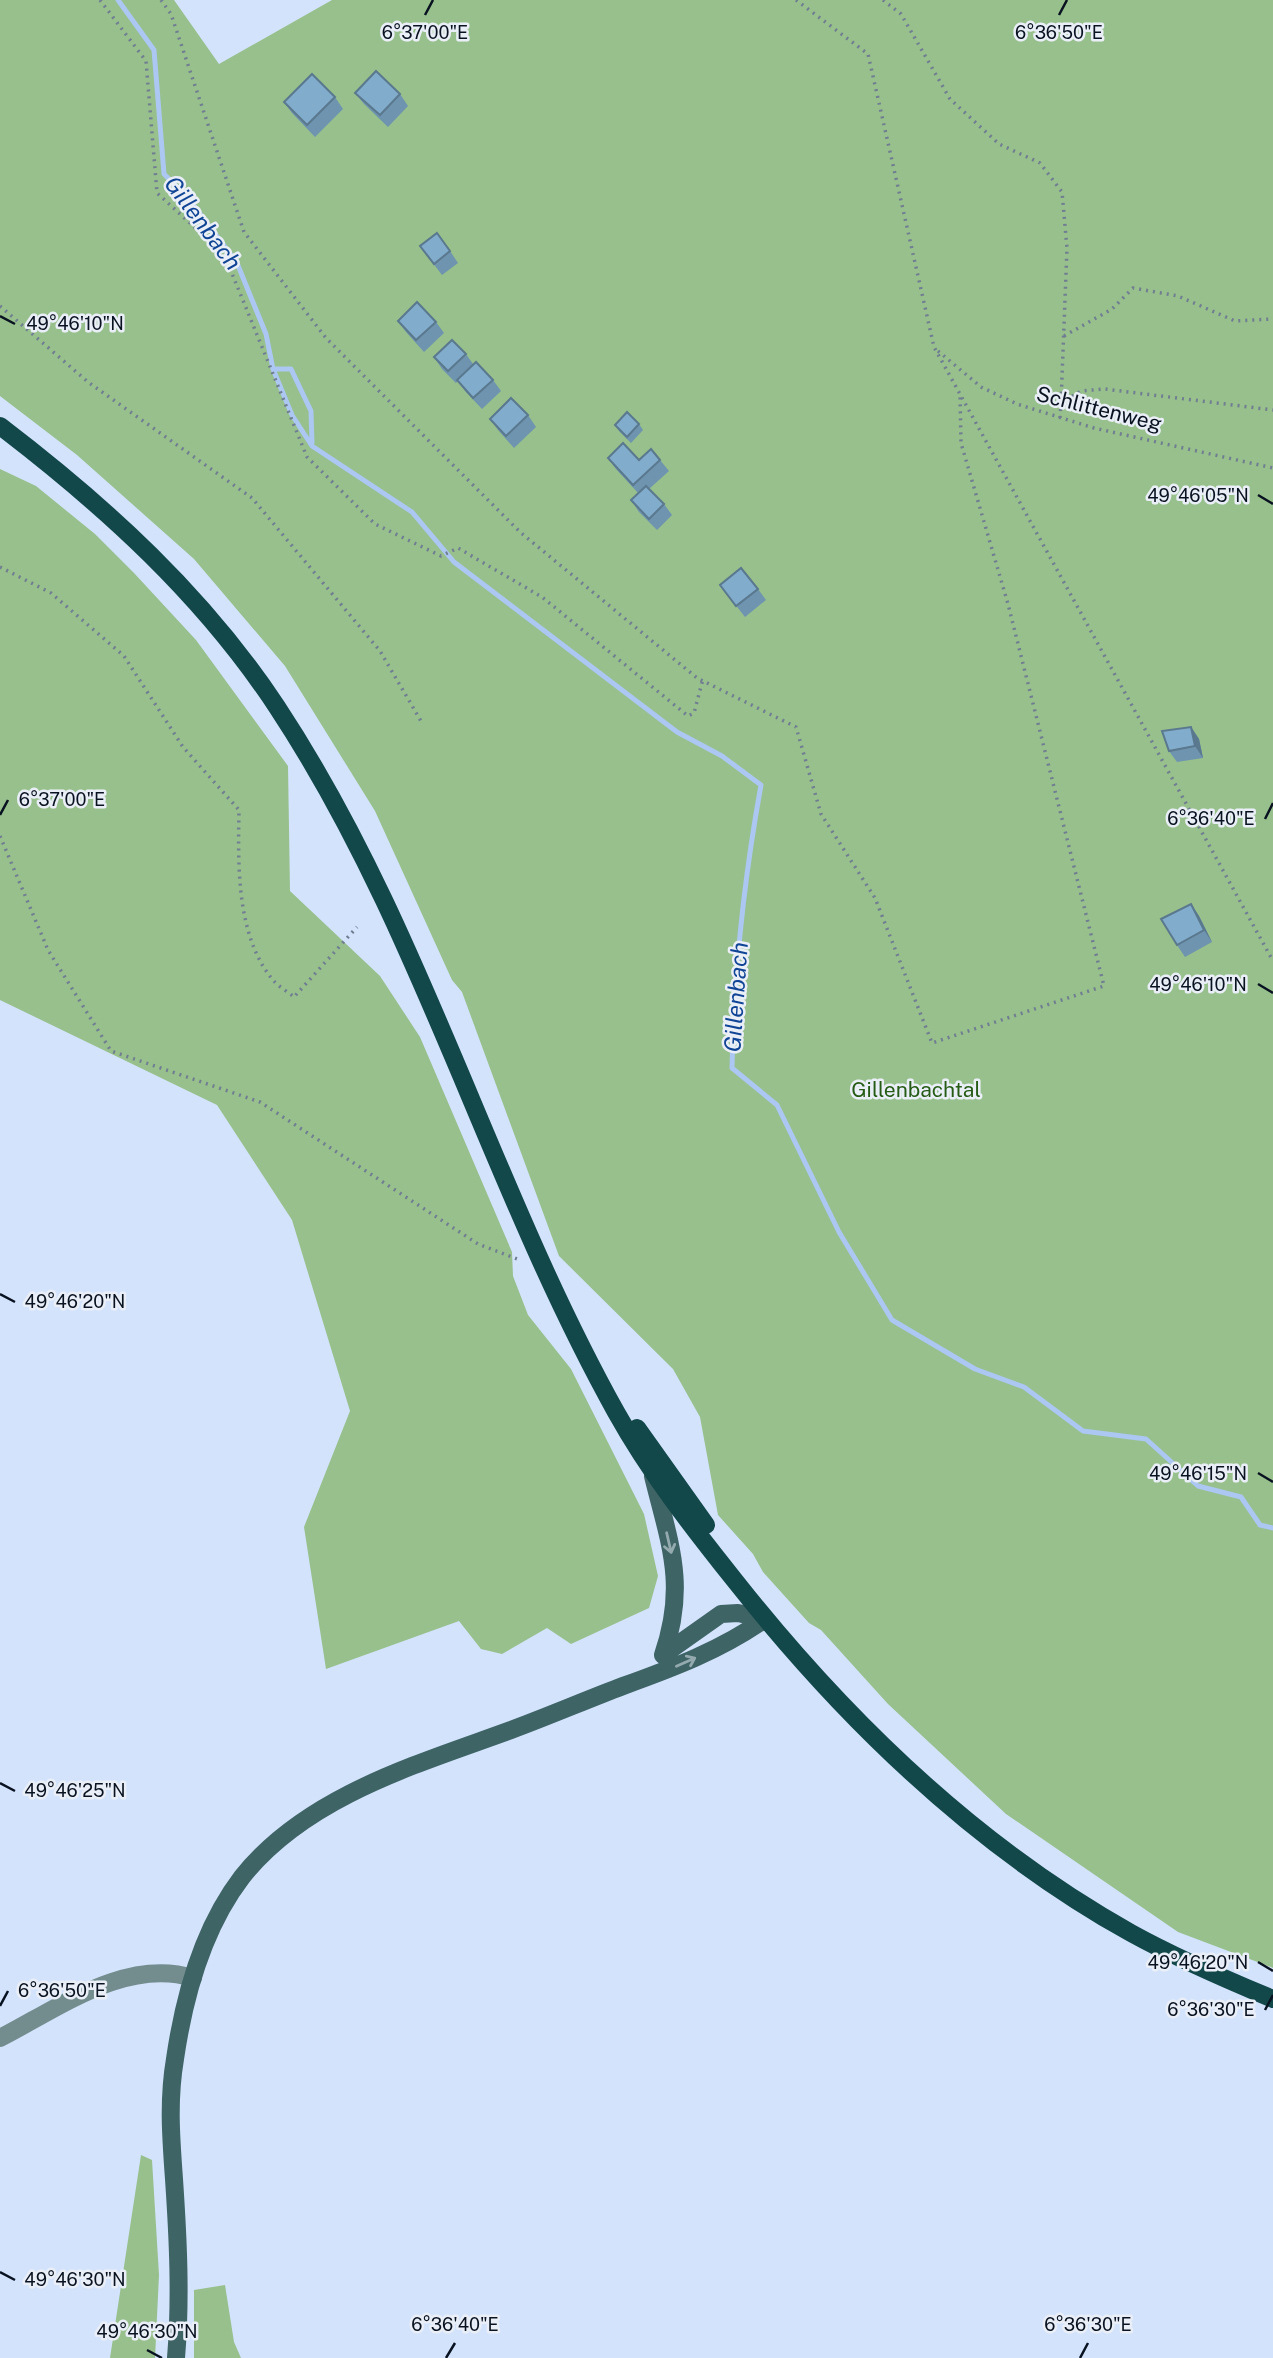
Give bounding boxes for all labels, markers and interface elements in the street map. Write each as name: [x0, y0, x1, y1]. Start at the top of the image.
text: 6°37'00"E: [382, 22, 468, 43]
text: 6°36'50"E: [1015, 22, 1103, 43]
water label: Gillenbach: [159, 170, 247, 275]
text: 49°46'10"N: [26, 313, 124, 334]
street label: Schlittenweg: [1034, 381, 1165, 436]
text: 49°46'05"N: [1147, 485, 1249, 506]
text: 6°37'00"E: [19, 789, 105, 810]
text: 6°36'40"E: [1167, 808, 1255, 829]
water label: Gillenbach: [718, 941, 753, 1053]
text: 49°46'10"N: [1149, 974, 1247, 995]
park label: Gillenbachtal: [851, 1077, 981, 1102]
text: 49°46'20"N: [25, 1291, 125, 1312]
text: 49°46'15"N: [1149, 1463, 1247, 1484]
one-way arrow: [663, 1531, 676, 1554]
one-way arrow: [675, 1655, 696, 1668]
text: 49°46'25"N: [24, 1780, 126, 1801]
text: 49°46'20"N: [1148, 1952, 1248, 1973]
text: 6°36'50"E: [18, 1980, 106, 2001]
text: 6°36'30"E: [1167, 1999, 1255, 2020]
text: 49°46'30"N: [24, 2269, 126, 2290]
text: 6°36'40"E: [411, 2314, 499, 2335]
text: 6°36'30"E: [1044, 2314, 1132, 2335]
text: 49°46'30"N: [96, 2321, 198, 2342]

